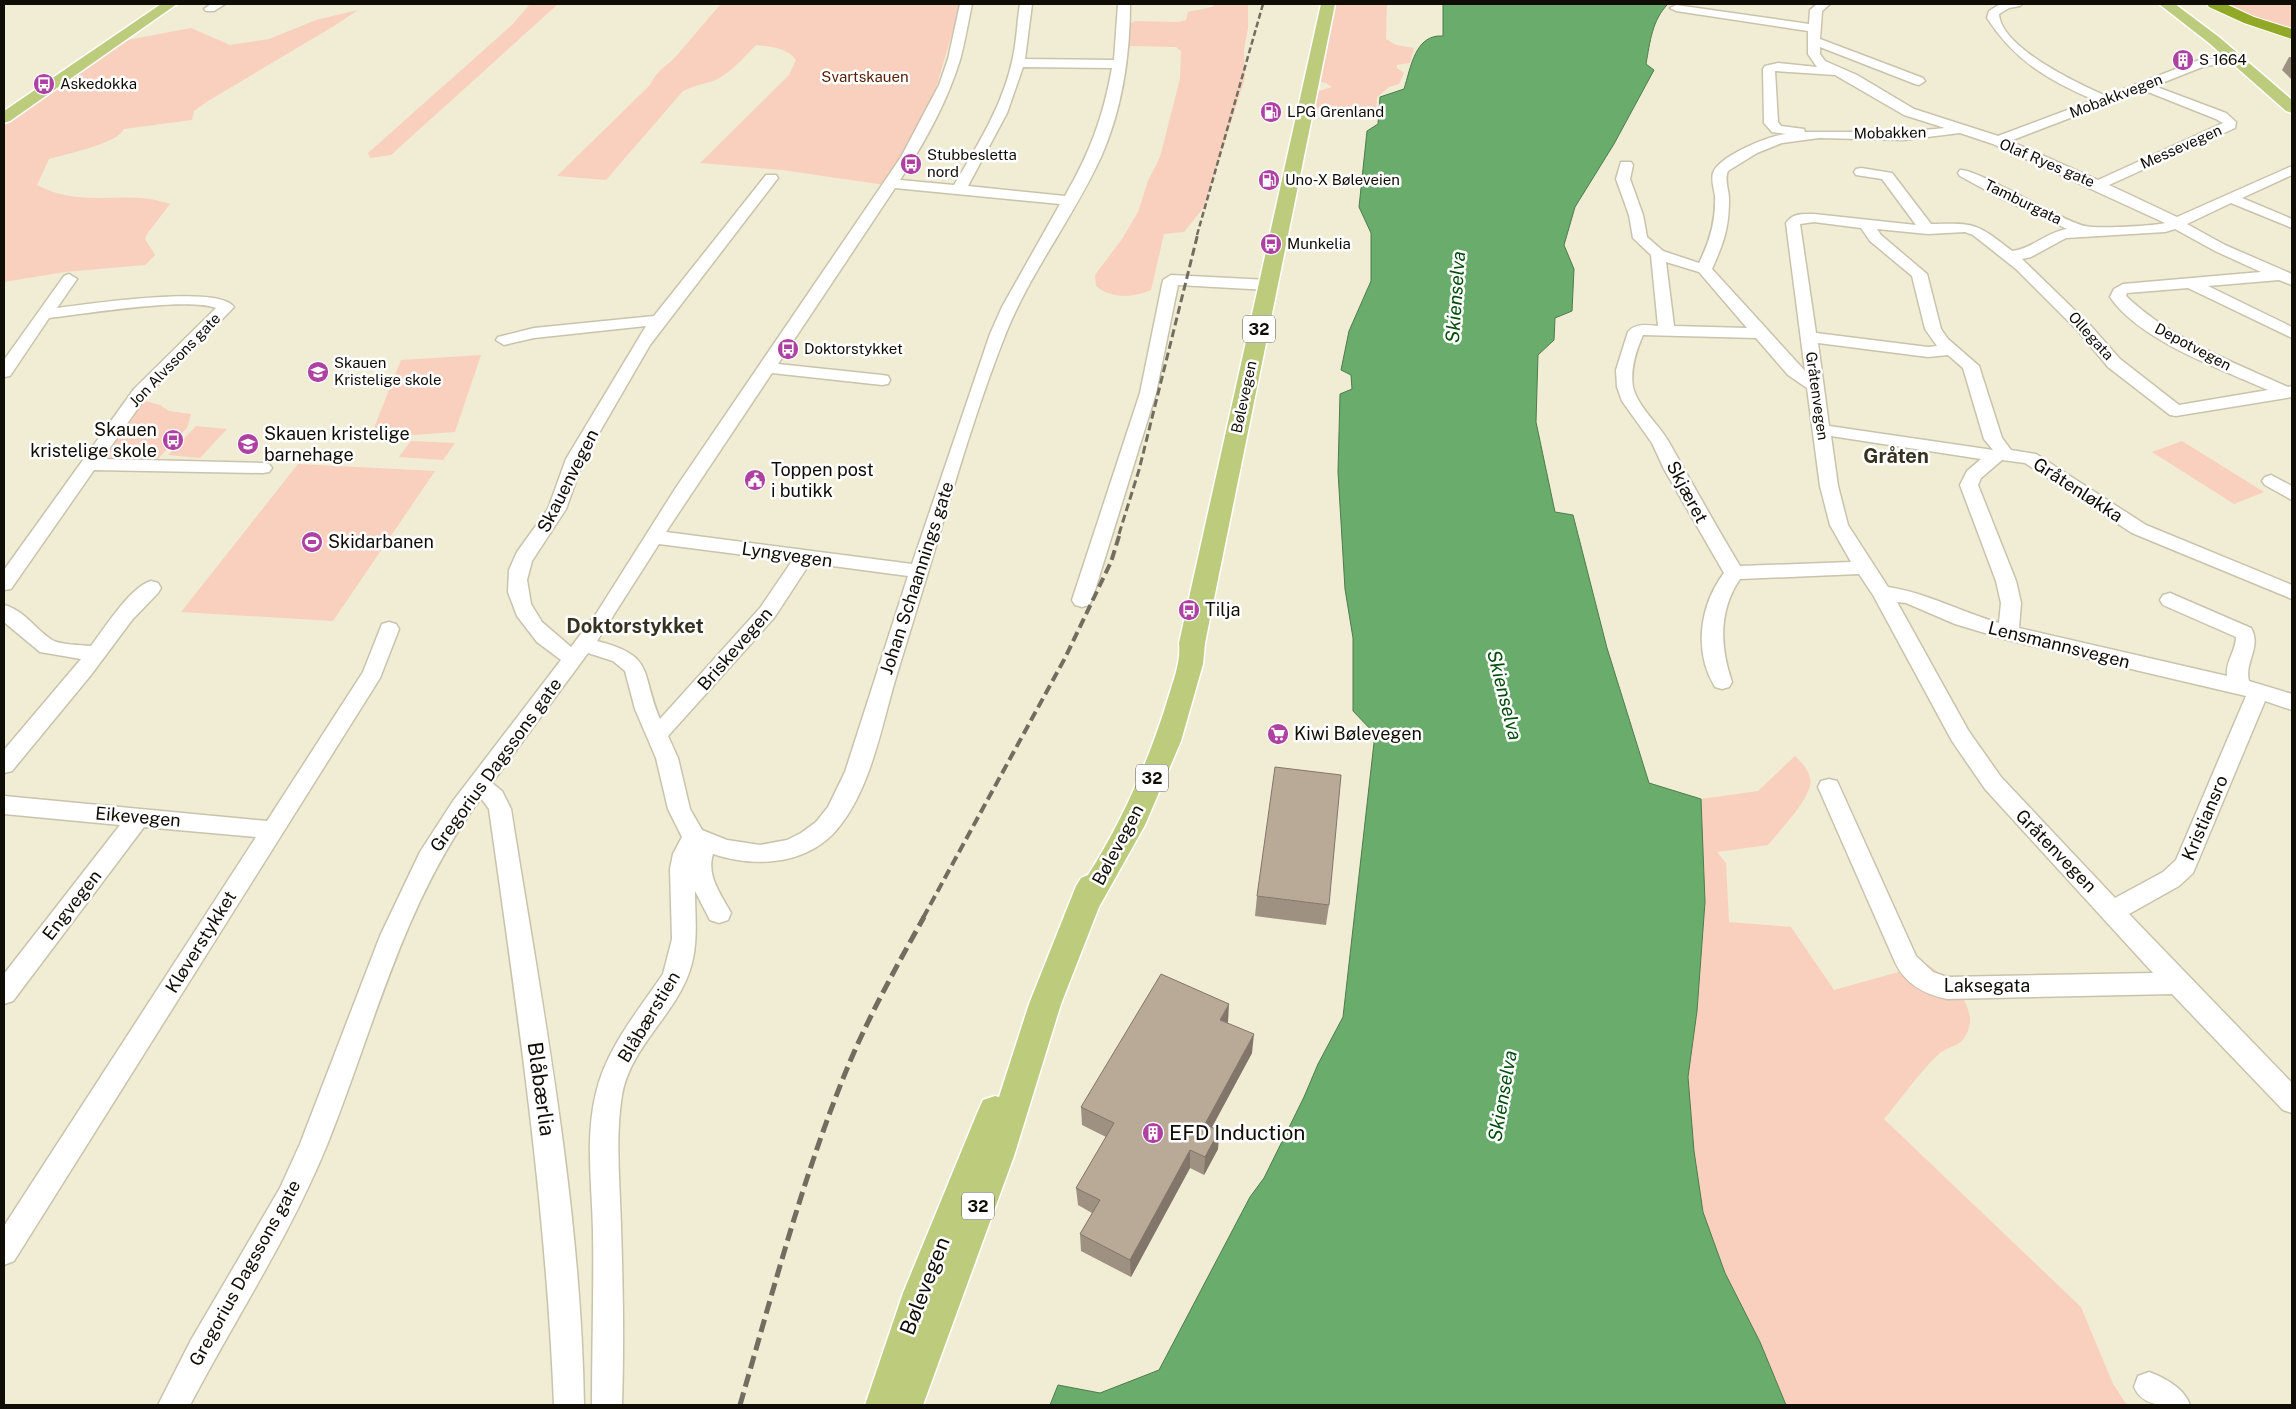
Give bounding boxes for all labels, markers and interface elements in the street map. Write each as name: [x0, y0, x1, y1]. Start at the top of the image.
building icon: S 1664: [2171, 48, 2195, 72]
place label: S 1664: [2199, 51, 2247, 68]
park label: Svartskauen: [821, 68, 909, 85]
street label: Mobakkvegen: [2067, 70, 2165, 121]
bus stop icon: Askedokka: [32, 72, 56, 96]
place label: Askedokka: [60, 75, 137, 92]
fuel station icon: LPG Grenland: [1259, 100, 1283, 124]
place label: LPG Grenland: [1287, 103, 1384, 120]
street label: Messevegen: [2137, 121, 2224, 172]
street label: Mobakken: [1854, 123, 1926, 142]
street label: Olaf Ryes gate: [1997, 135, 2097, 190]
place label: Stubbesletta nord: [927, 146, 1017, 180]
bus stop icon: Stubbesletta nord: [899, 152, 923, 176]
fuel station icon: Uno-X Bøleveien: [1257, 168, 1281, 192]
place label: Uno-X Bøleveien: [1285, 171, 1400, 188]
street label: Tamburgata: [1982, 176, 2065, 228]
bus stop icon: Munkelia: [1259, 232, 1283, 256]
place label: Munkelia: [1287, 235, 1351, 252]
water label: Skienselva: [1441, 250, 1469, 344]
street label: Ollegata: [2065, 308, 2117, 363]
street label: Jon Alvssons gate: [126, 309, 224, 410]
road number: 32: [1243, 316, 1275, 342]
street label: Depotvegen: [2152, 319, 2234, 374]
bus stop icon: Doktorstykket: [776, 337, 800, 361]
place label: Doktorstykket: [804, 340, 903, 357]
street label: Gråtenvegen: [1803, 351, 1832, 441]
place label: Skauen Kristelige skole: [334, 354, 441, 388]
street label: Bølevegen: [1228, 359, 1259, 435]
school or university icon: Skauen Kristelige skole: [306, 360, 330, 384]
place label: Skauen kristelige skole: [30, 419, 157, 461]
place label: Skauen kristelige barnehage: [264, 423, 410, 465]
street label: Skauenvegen: [533, 426, 603, 536]
bus stop icon: Skauen kristelige skole: [161, 428, 185, 452]
school or university icon: Skauen kristelige barnehage: [236, 432, 260, 456]
district label: Gråten: [1863, 444, 1929, 468]
street label: Gråtenløkka: [2030, 453, 2127, 526]
street label: Skjæret: [1662, 457, 1712, 526]
place label: Toppen post i butikk: [771, 459, 874, 501]
public building icon: Toppen post i butikk: [743, 468, 767, 492]
street label: Johan Schaannings gate: [875, 479, 958, 677]
sports icon: Skidarbanen: [300, 530, 324, 554]
place label: Skidarbanen: [328, 531, 434, 552]
street label: Lyngvegen: [740, 538, 834, 571]
bus stop icon: Tilja: [1177, 598, 1201, 622]
place label: Tilja: [1205, 599, 1240, 620]
street label: Briskevegen: [693, 603, 776, 694]
district label: Doktorstykket: [566, 614, 704, 638]
street label: Lensmannsvegen: [1986, 617, 2132, 672]
water label: Skienselva: [1483, 648, 1527, 742]
street label: Gregorius Dagssons gate: [426, 674, 566, 856]
supermarket icon: Kiwi Bølevegen: [1266, 722, 1290, 746]
place label: Kiwi Bølevegen: [1294, 723, 1422, 744]
road number: 32: [1136, 764, 1168, 791]
street label: Kristiansro: [2177, 772, 2232, 864]
street label: Bølevegen: [1088, 801, 1148, 889]
street label: Eikevegen: [94, 802, 182, 831]
street label: Gråtenvegen: [2012, 805, 2101, 896]
street label: Engvegen: [38, 866, 105, 944]
street label: Kløverstykket: [161, 887, 240, 997]
street label: Blåbærstien: [613, 967, 684, 1066]
street label: Laksegata: [1944, 975, 2030, 996]
street label: Blåbærlia: [523, 1040, 560, 1138]
water label: Skienselva: [1483, 1049, 1521, 1143]
place label: EFD Induction: [1169, 1120, 1305, 1145]
building icon: EFD Induction: [1141, 1121, 1165, 1145]
street label: Gregorius Dagssons gate: [185, 1176, 305, 1369]
road number: 32: [962, 1192, 994, 1220]
street label: Bølevegen: [894, 1233, 955, 1338]

